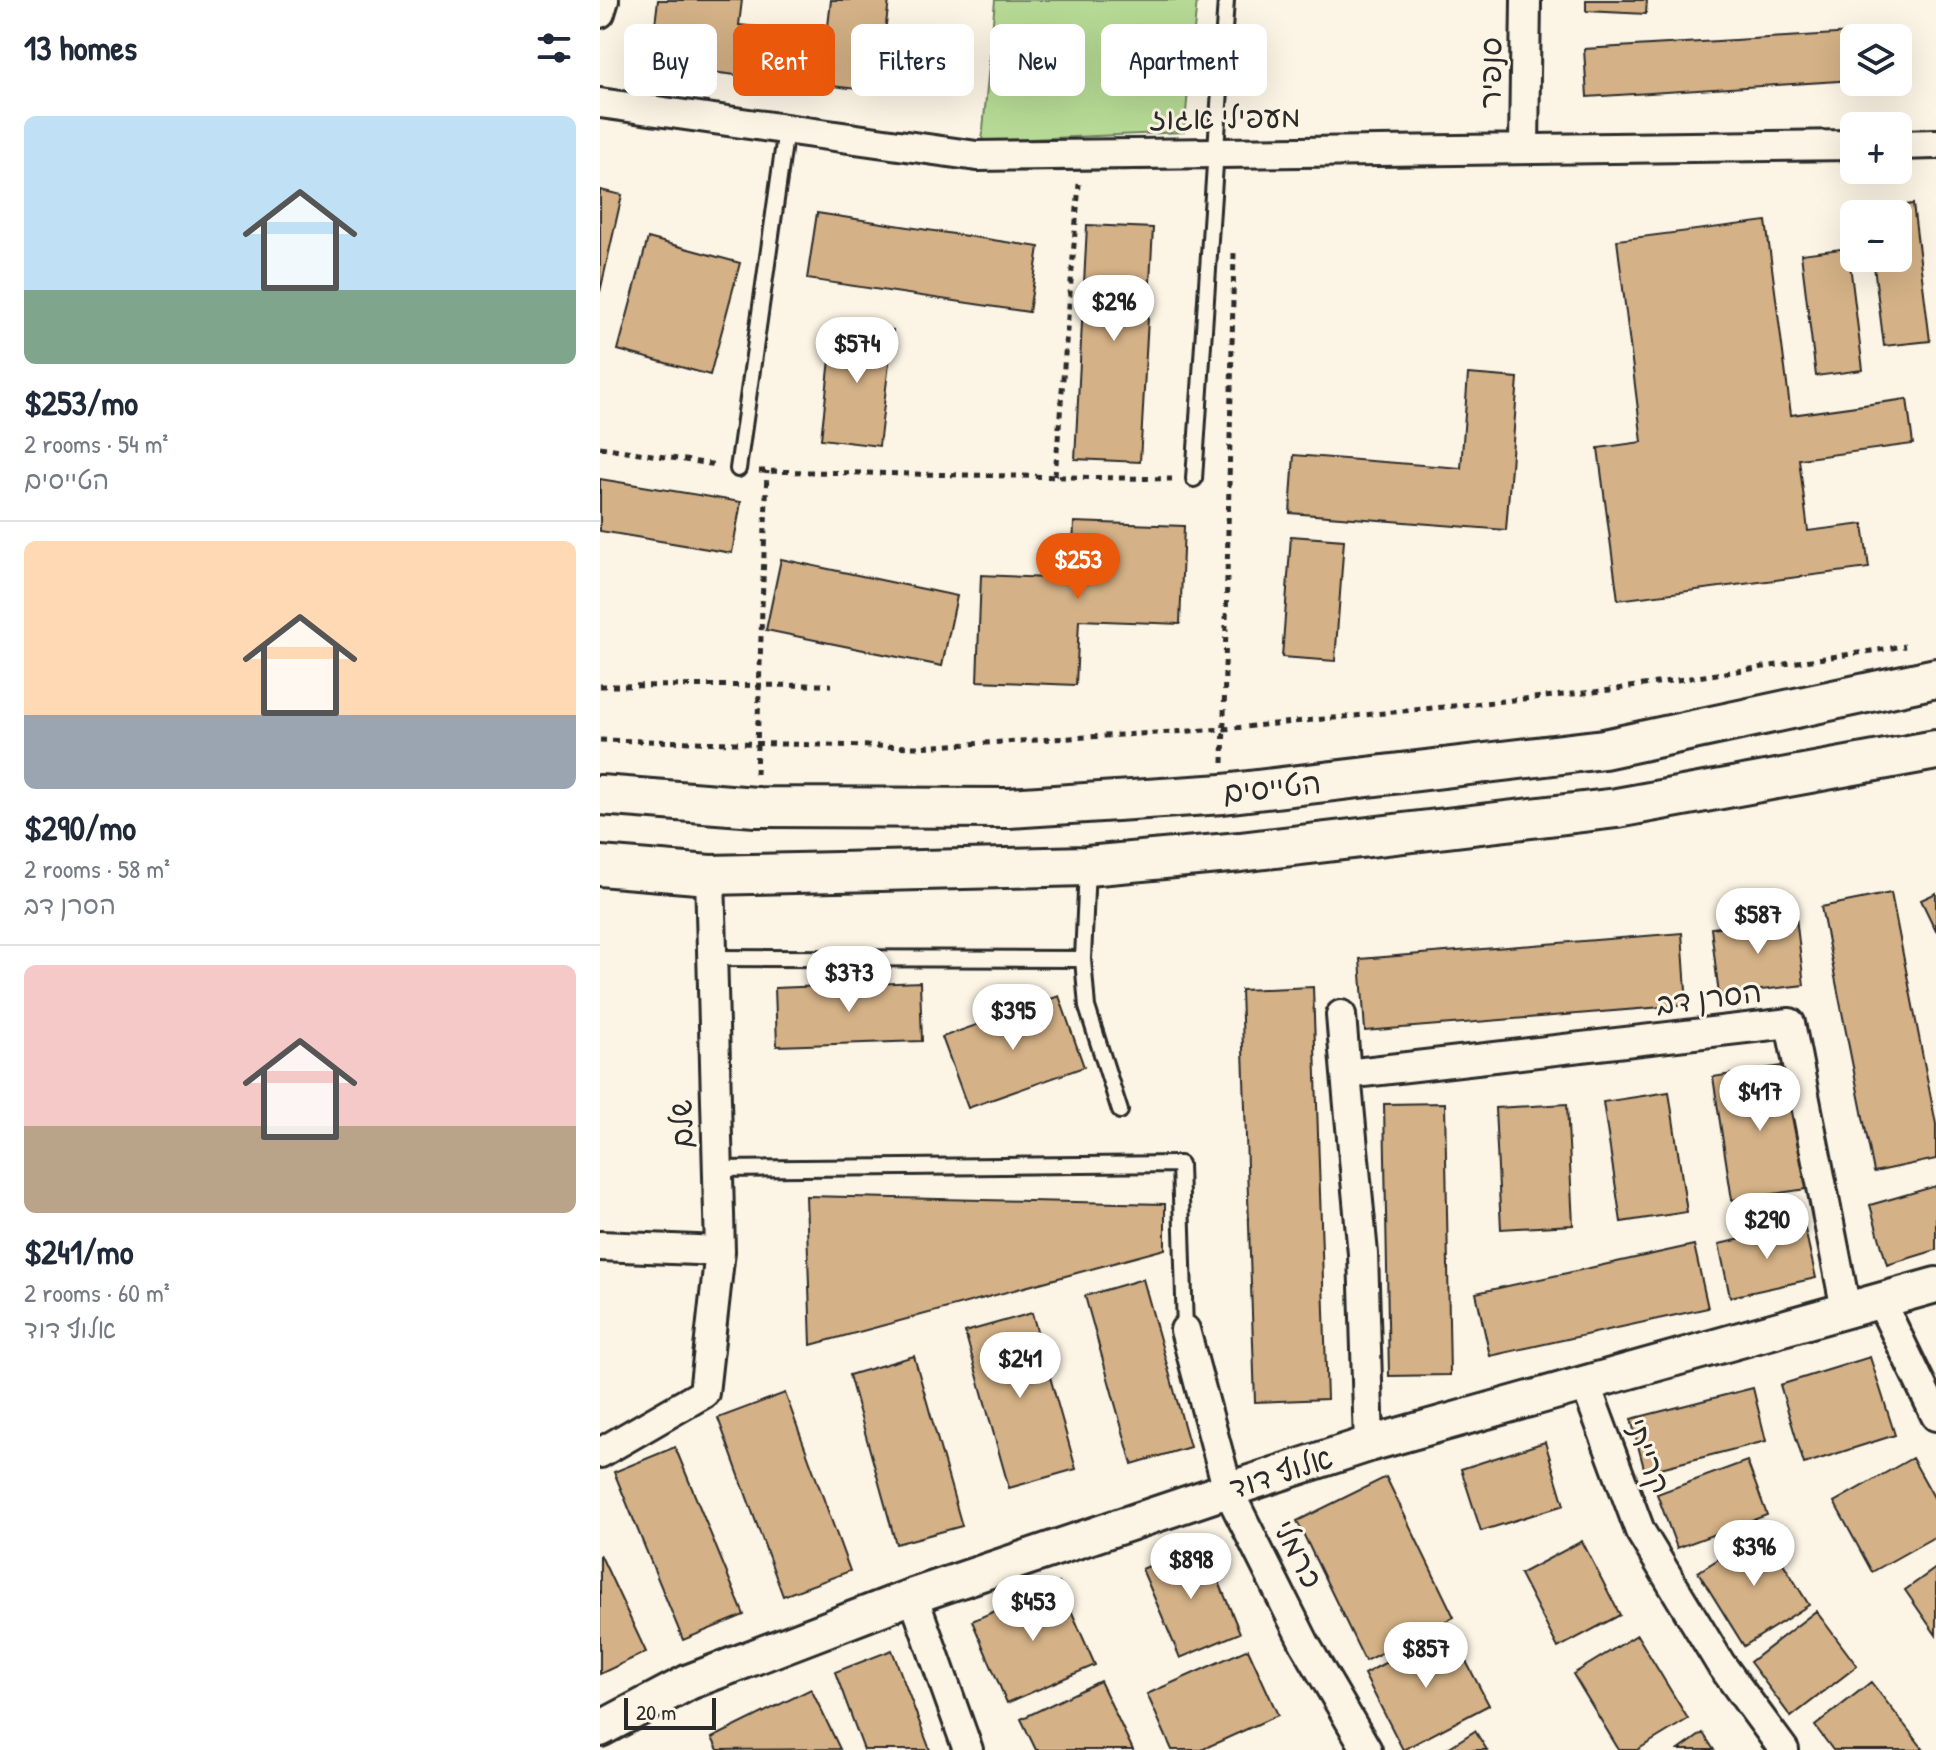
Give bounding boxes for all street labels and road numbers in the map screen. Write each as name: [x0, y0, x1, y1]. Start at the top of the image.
street label: סנפיר: [1469, 37, 1511, 109]
street label: מעפילי אגוז: [1149, 96, 1301, 138]
street label: הטייסים: [1221, 762, 1323, 812]
street label: הסרן דב: [1654, 971, 1764, 1023]
street label: שלם: [660, 1099, 702, 1149]
street label: קרייתי: [1617, 1413, 1681, 1499]
street label: אלוף דוד: [1224, 1437, 1337, 1507]
street label: כרמלי: [1265, 1513, 1333, 1594]

